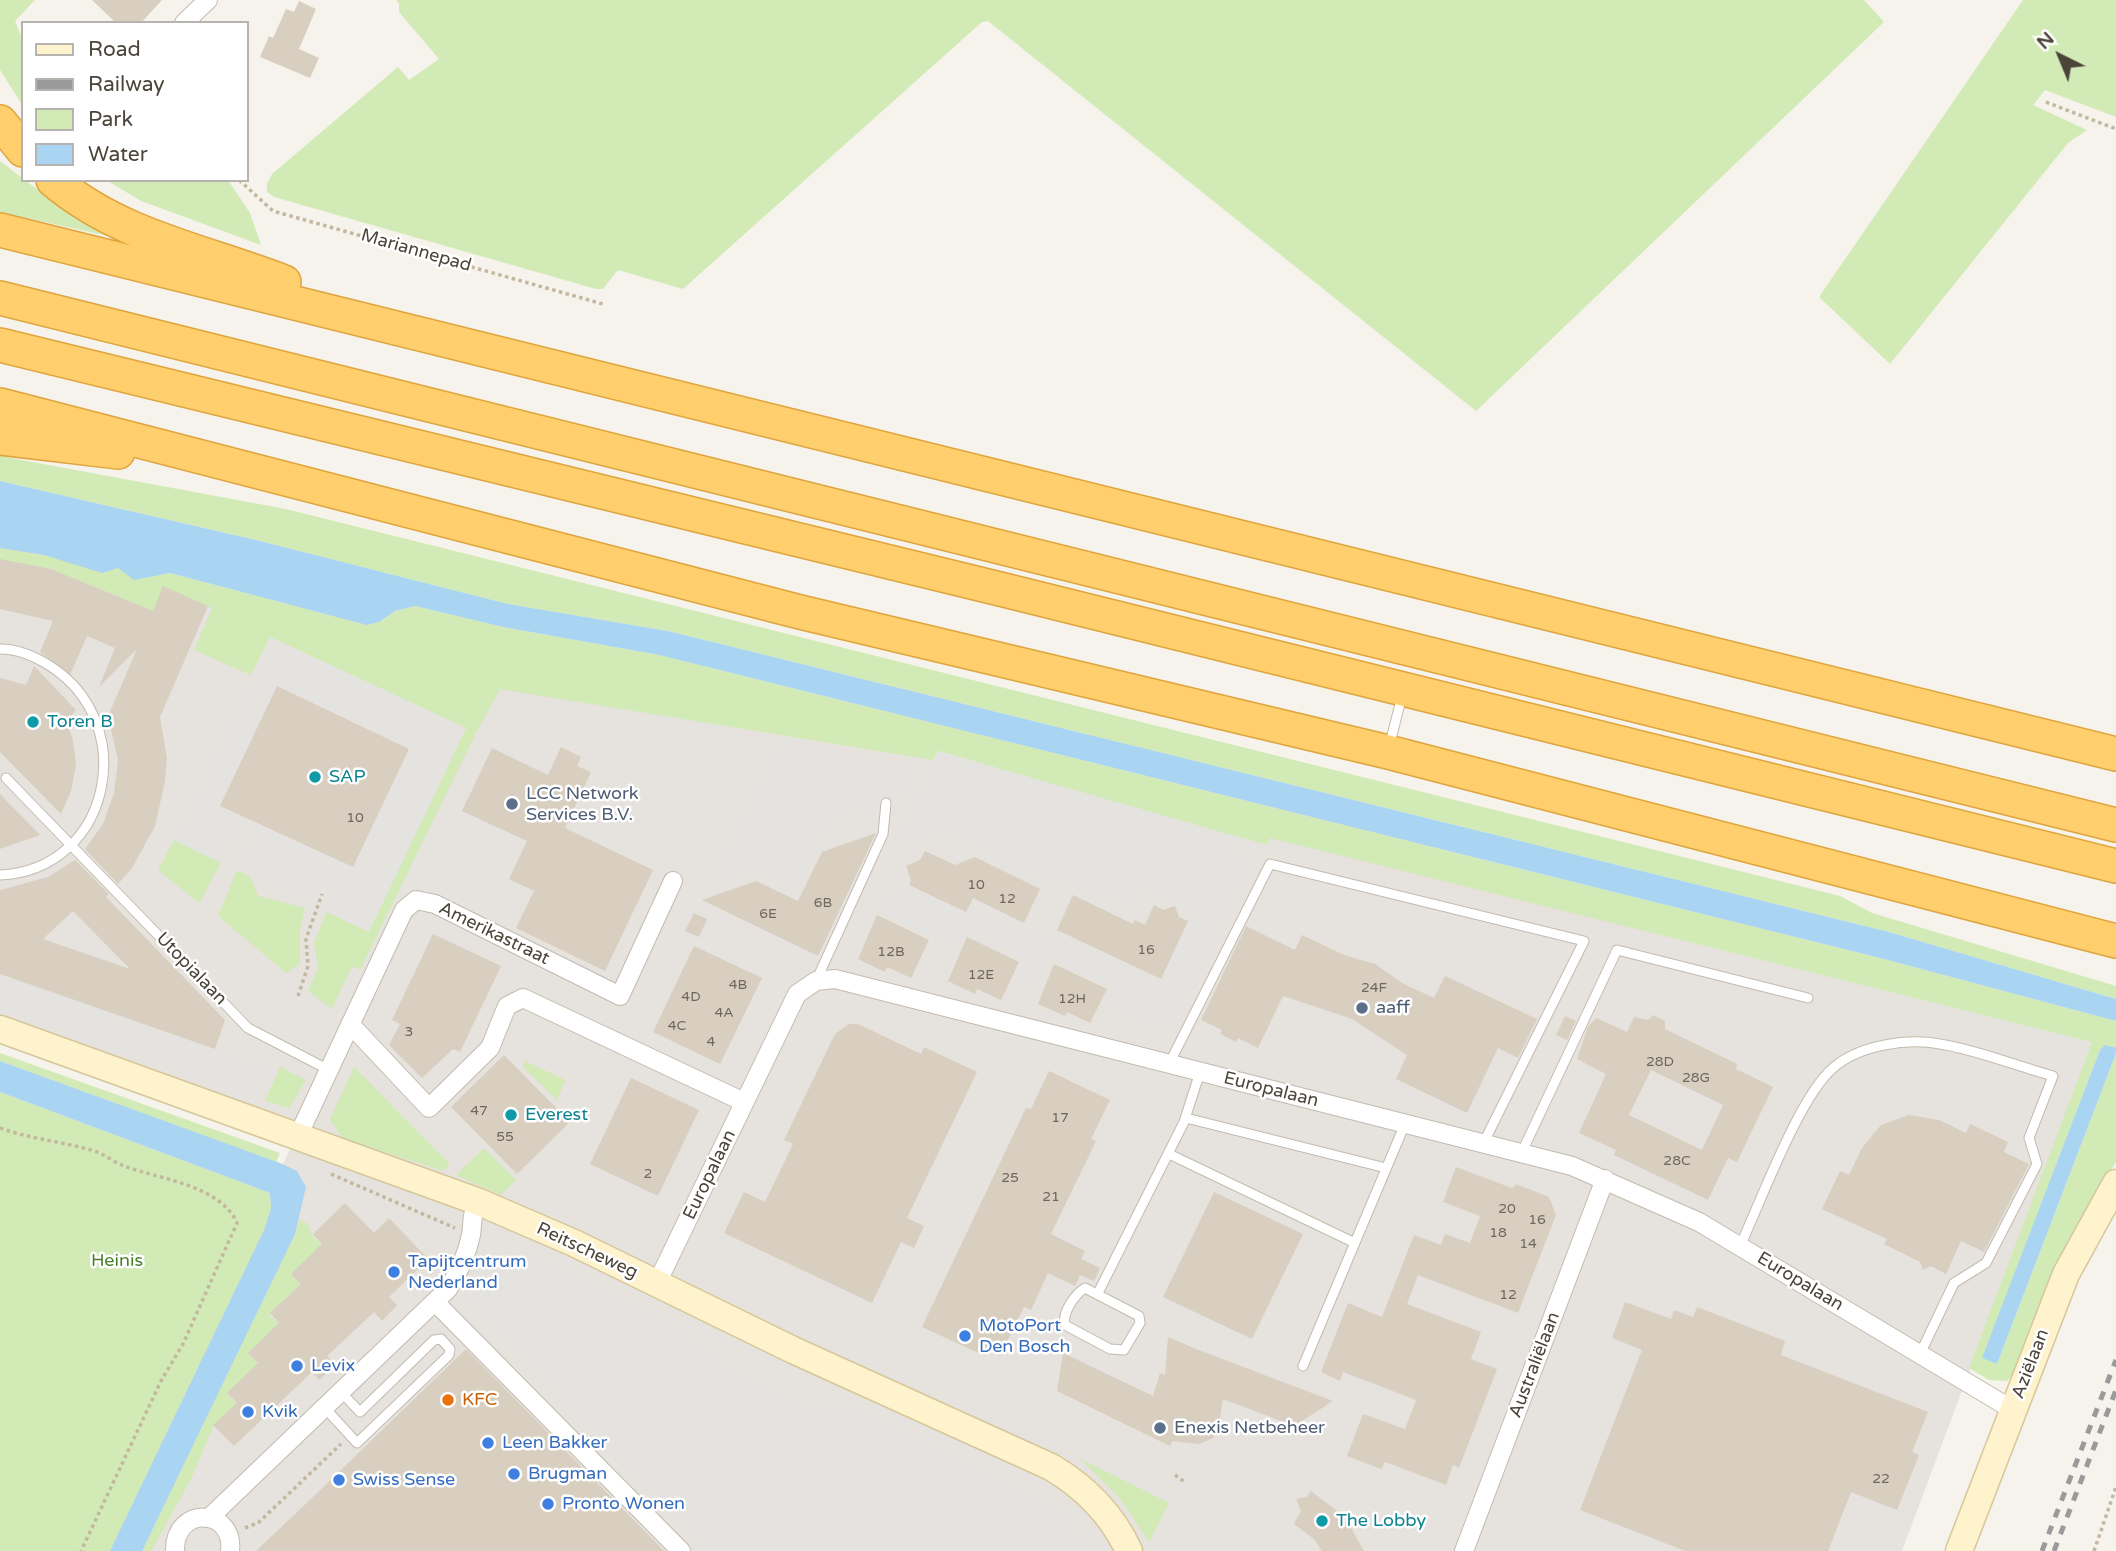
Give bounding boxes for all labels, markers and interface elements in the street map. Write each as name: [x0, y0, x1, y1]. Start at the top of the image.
legend: [21, 21, 248, 182]
north arrow: [2025, 21, 2095, 91]
text: N: [2033, 27, 2059, 54]
text: Road: [88, 37, 141, 62]
text: Railway: [88, 72, 165, 97]
text: Park: [88, 107, 133, 132]
text: Water: [88, 142, 148, 167]
street label: Mariannepad: [358, 225, 474, 277]
place label: Toren B: [47, 711, 113, 733]
marker: Toren B: [25, 714, 41, 730]
place label: SAP: [329, 766, 366, 788]
marker: SAP: [307, 769, 323, 785]
place label: LCC Network Services B.V.: [526, 783, 639, 826]
marker: LCC Network Services B.V.: [504, 796, 520, 812]
house number: 10: [346, 810, 364, 826]
house number: 10: [967, 877, 985, 893]
house number: 12: [998, 891, 1016, 907]
house number: 6B: [814, 895, 832, 911]
street label: Amerikastraat: [435, 898, 553, 970]
house number: 6E: [759, 906, 777, 922]
street label: Utopialaan: [151, 928, 231, 1010]
house number: 16: [1137, 942, 1155, 958]
house number: 12B: [877, 944, 905, 960]
house number: 12E: [968, 967, 994, 983]
house number: 4B: [729, 977, 747, 993]
house number: 24F: [1361, 980, 1387, 996]
house number: 4D: [681, 989, 701, 1005]
house number: 12H: [1058, 991, 1086, 1007]
place label: aaff: [1376, 997, 1410, 1019]
marker: aaff: [1354, 1000, 1370, 1016]
house number: 4A: [714, 1005, 734, 1021]
house number: 4C: [668, 1018, 686, 1034]
house number: 3: [405, 1024, 413, 1040]
house number: 4: [707, 1034, 715, 1050]
house number: 28D: [1646, 1054, 1674, 1070]
street label: Europalaan: [1221, 1068, 1321, 1112]
house number: 28G: [1682, 1070, 1710, 1086]
house number: 47: [470, 1103, 488, 1119]
place label: Everest: [525, 1104, 588, 1126]
marker: Everest: [503, 1107, 519, 1123]
house number: 17: [1051, 1110, 1069, 1126]
street label: Europalaan: [679, 1127, 741, 1223]
house number: 55: [496, 1129, 514, 1145]
house number: 28C: [1663, 1153, 1691, 1169]
house number: 2: [644, 1166, 652, 1182]
house number: 25: [1001, 1170, 1019, 1186]
house number: 21: [1042, 1189, 1060, 1205]
house number: 20: [1498, 1201, 1516, 1217]
house number: 16: [1528, 1212, 1546, 1228]
street label: Reitscheweg: [533, 1218, 641, 1284]
house number: 18: [1489, 1225, 1507, 1241]
house number: 14: [1519, 1236, 1537, 1252]
street label: Europalaan: [1753, 1248, 1847, 1316]
park label: Heinis: [91, 1250, 143, 1272]
place label: Tapijtcentrum Nederland: [408, 1251, 527, 1294]
marker: Tapijtcentrum Nederland: [386, 1264, 402, 1280]
house number: 12: [1499, 1287, 1517, 1303]
street label: Australiëlaan: [1505, 1309, 1565, 1421]
place label: MotoPort Den Bosch: [979, 1315, 1071, 1358]
street label: Aziëlaan: [2008, 1326, 2054, 1402]
marker: MotoPort Den Bosch: [957, 1328, 973, 1344]
place label: Levix: [311, 1355, 355, 1377]
marker: Levix: [289, 1358, 305, 1374]
place label: KFC: [462, 1389, 497, 1411]
marker: KFC: [440, 1392, 456, 1408]
place label: Kvik: [262, 1401, 298, 1423]
marker: Kvik: [240, 1404, 256, 1420]
place label: Enexis Netbeheer: [1174, 1417, 1325, 1439]
marker: Enexis Netbeheer: [1152, 1420, 1168, 1436]
place label: Leen Bakker: [502, 1432, 608, 1454]
marker: Leen Bakker: [480, 1435, 496, 1451]
place label: Brugman: [528, 1463, 607, 1485]
marker: Brugman: [506, 1466, 522, 1482]
place label: Swiss Sense: [353, 1469, 455, 1491]
house number: 22: [1872, 1471, 1890, 1487]
marker: Swiss Sense: [331, 1472, 347, 1488]
place label: Pronto Wonen: [562, 1493, 685, 1515]
marker: Pronto Wonen: [540, 1496, 556, 1512]
place label: The Lobby: [1336, 1510, 1426, 1532]
marker: The Lobby: [1314, 1513, 1330, 1529]

